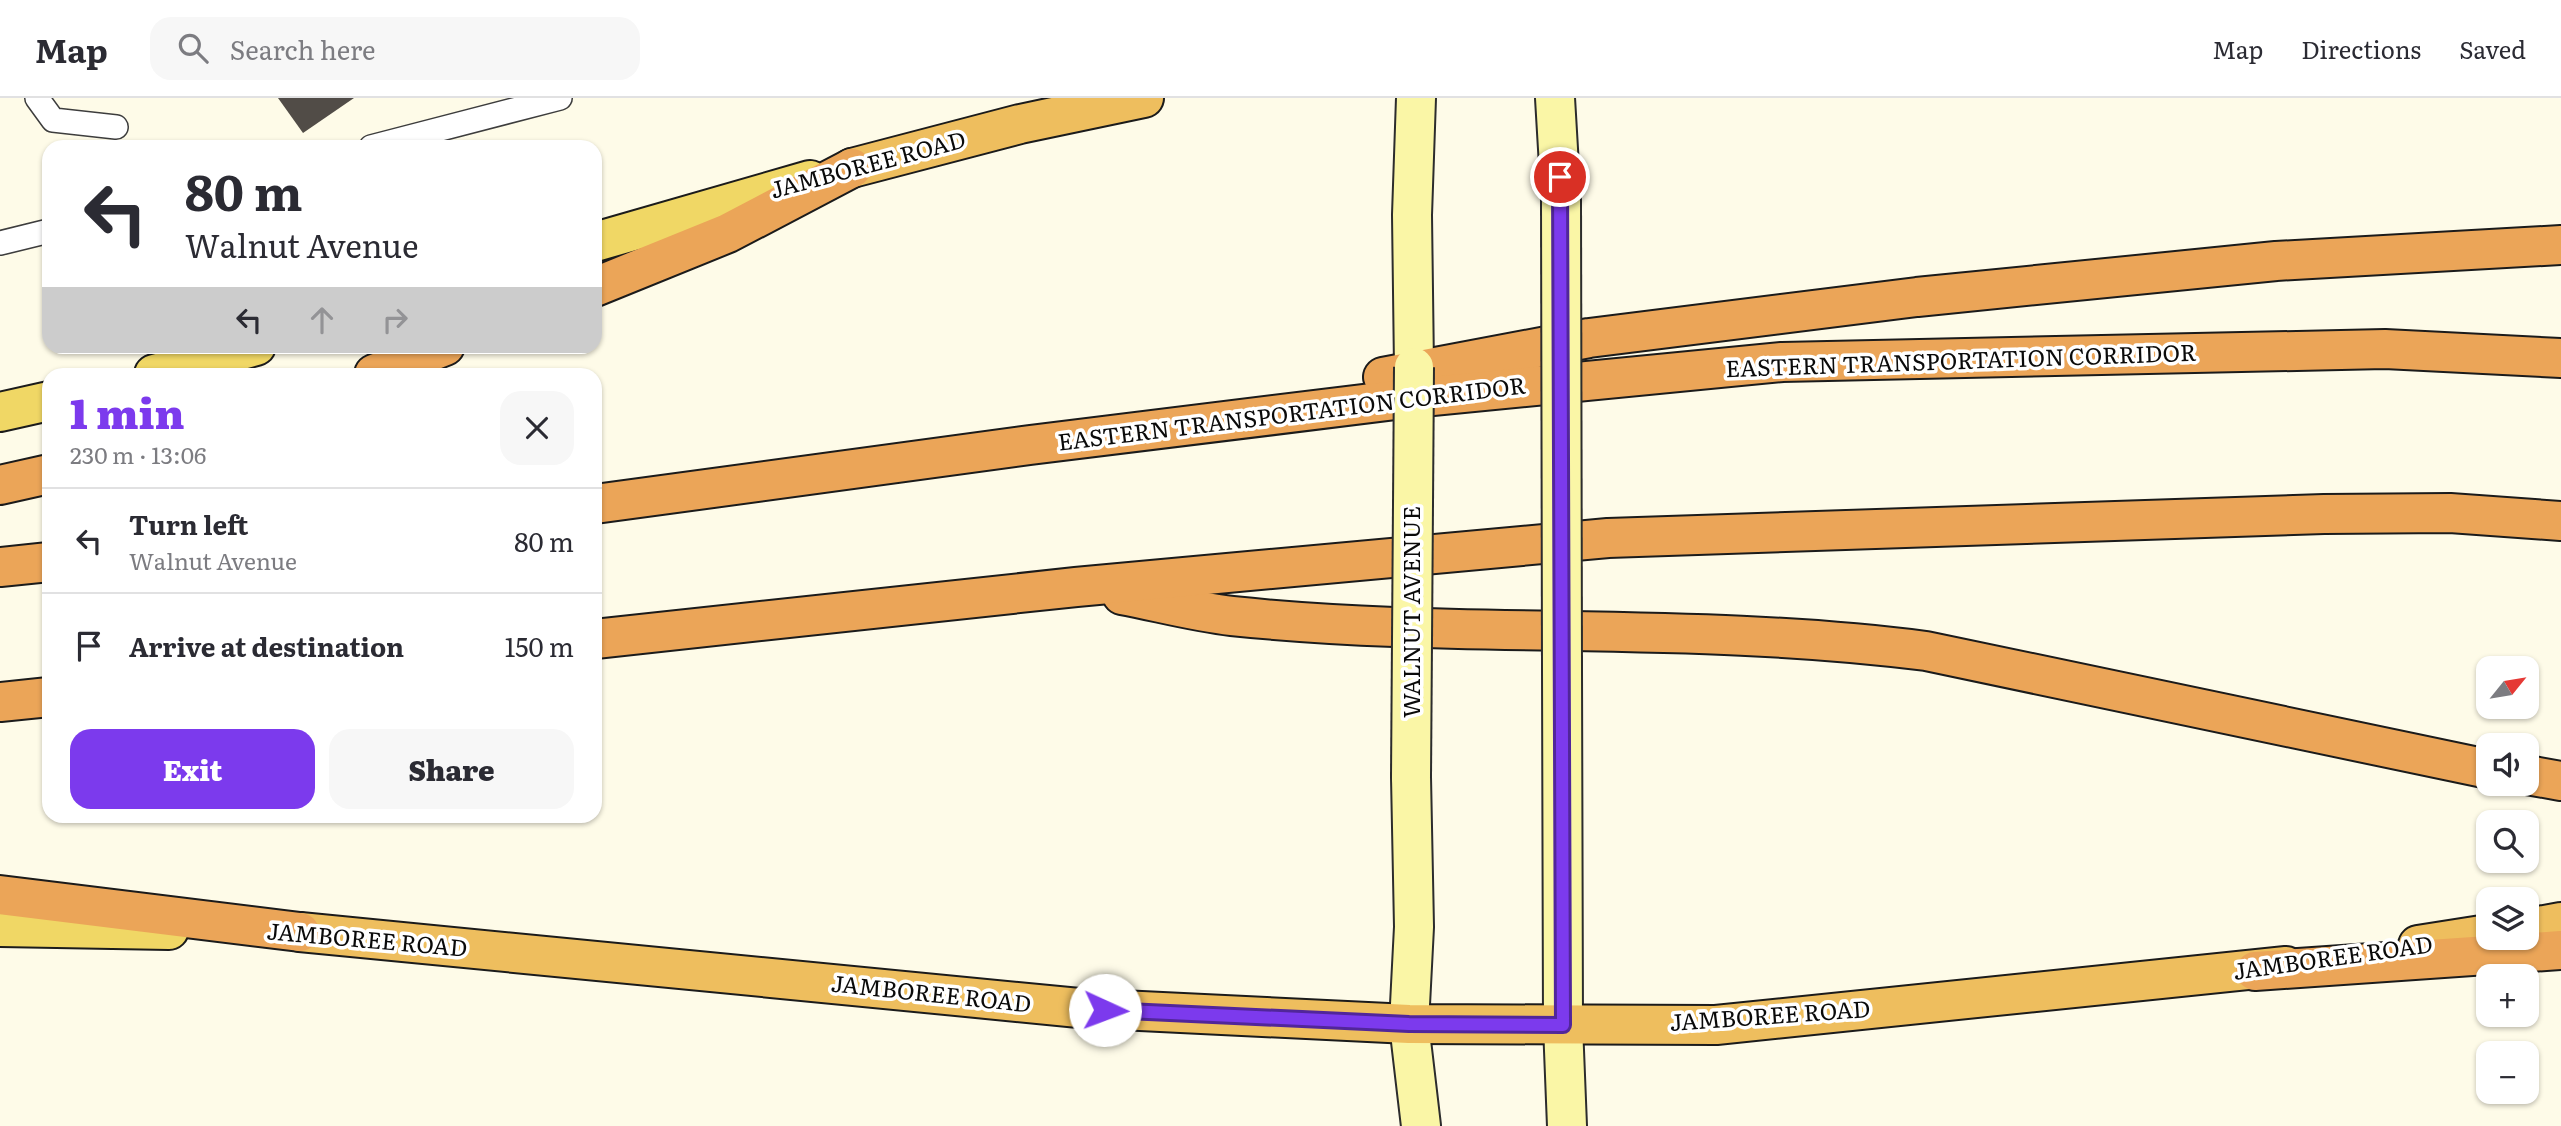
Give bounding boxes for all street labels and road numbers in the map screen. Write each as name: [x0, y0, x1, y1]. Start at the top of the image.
street label: JAMBOREE ROAD: [766, 121, 969, 206]
street label: EASTERN TRANSPORTATION CORRIDOR: [1725, 334, 2197, 384]
street label: EASTERN TRANSPORTATION CORRIDOR: [1056, 366, 1528, 458]
street label: WALNUT AVENUE: [1393, 506, 1427, 718]
street label: JAMBOREE ROAD: [266, 912, 469, 964]
street label: JAMBOREE ROAD: [2231, 925, 2435, 987]
street label: JAMBOREE ROAD: [829, 965, 1033, 1019]
street label: JAMBOREE ROAD: [1668, 990, 1871, 1038]

